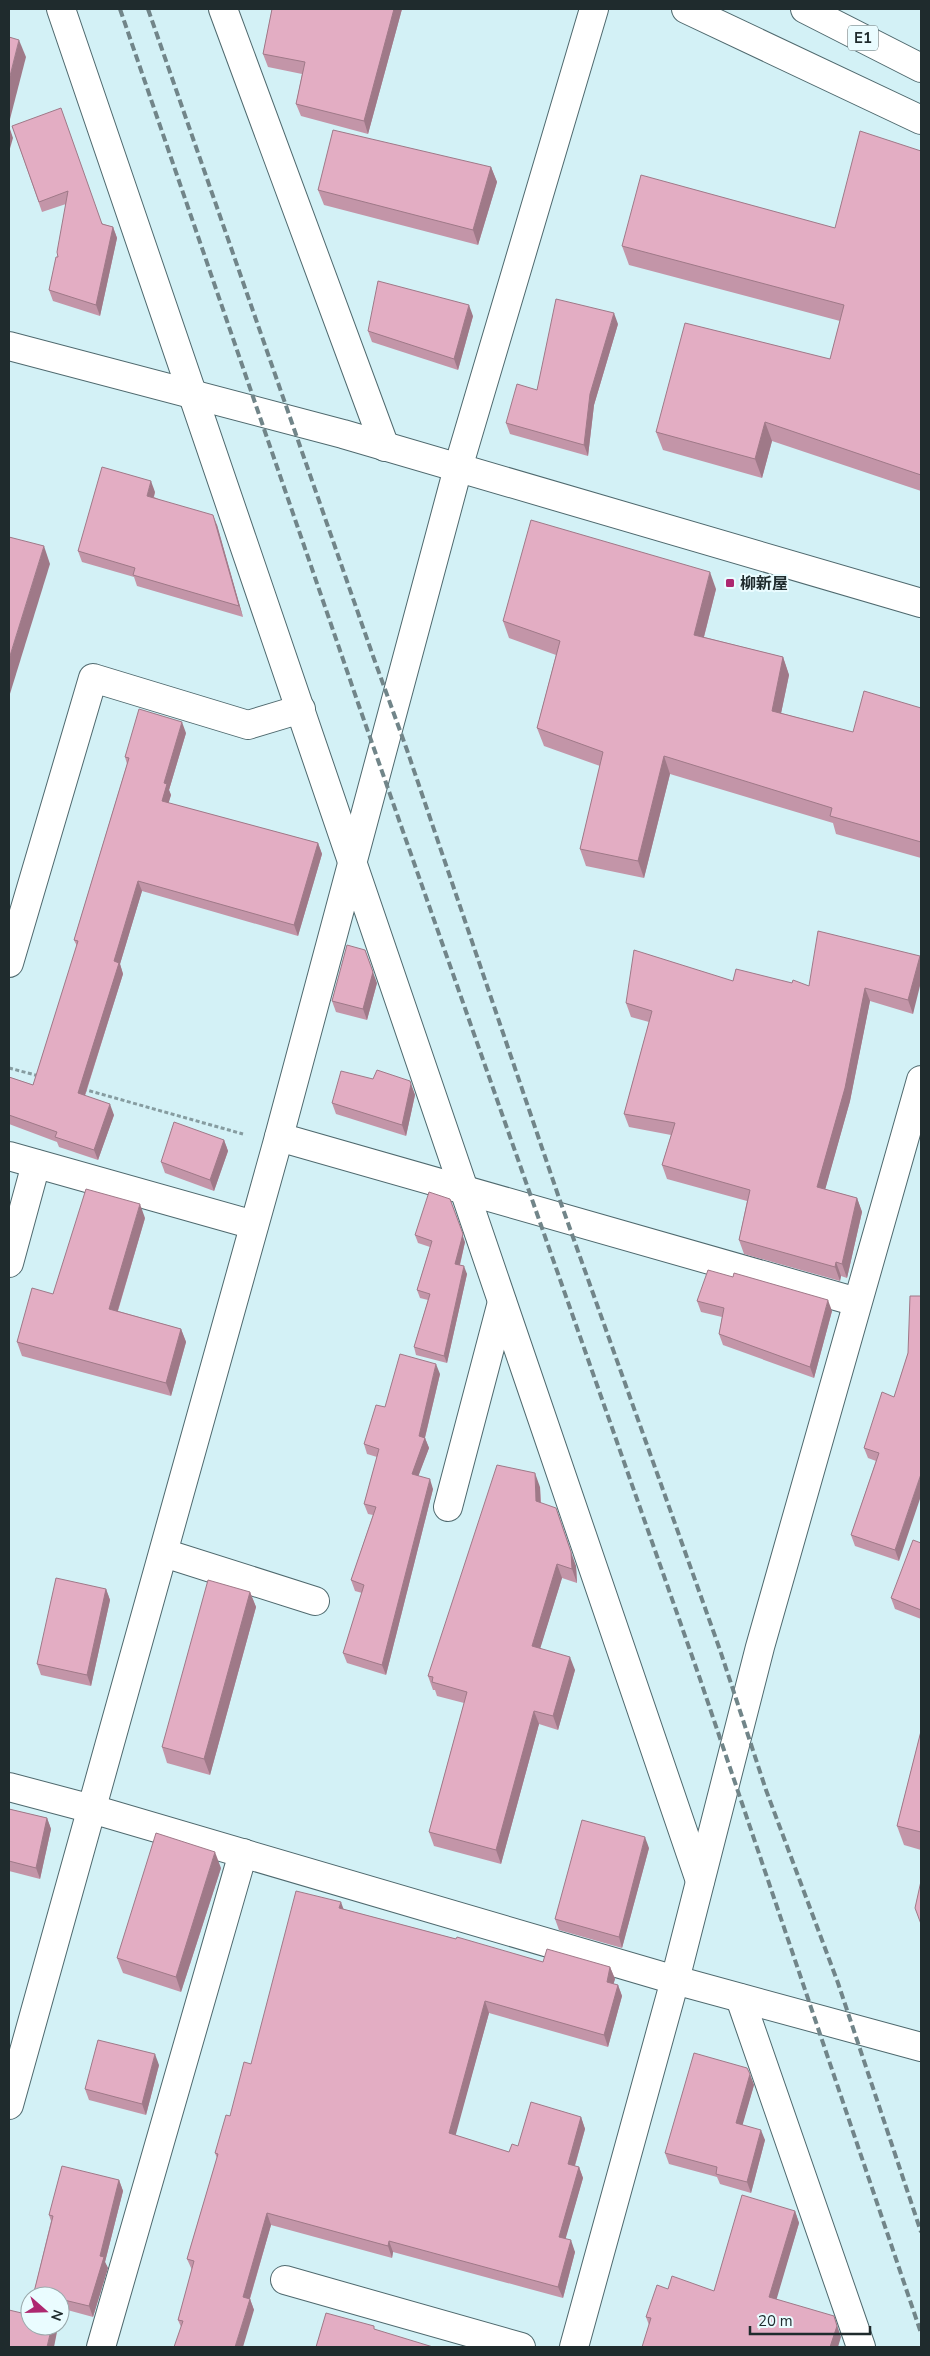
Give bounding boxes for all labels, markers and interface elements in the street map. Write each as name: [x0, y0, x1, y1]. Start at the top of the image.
road number: E1: [848, 26, 878, 50]
place label: 柳新屋: [740, 573, 788, 595]
marker: 柳新屋: [724, 577, 736, 589]
north arrow: [20, 2286, 70, 2336]
scale bar: [750, 2304, 870, 2336]
text: N: [46, 2307, 67, 2323]
text: 20 m: [758, 2311, 793, 2331]

